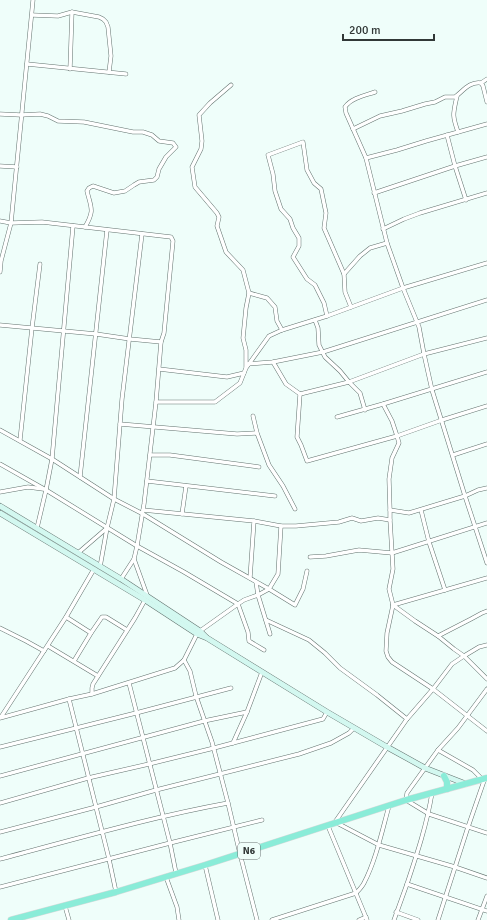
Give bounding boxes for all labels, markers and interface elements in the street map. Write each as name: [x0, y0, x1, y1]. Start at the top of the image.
scale bar: [343, 16, 434, 42]
text: 200 m: [349, 23, 381, 38]
road number: N6: [238, 843, 260, 859]

